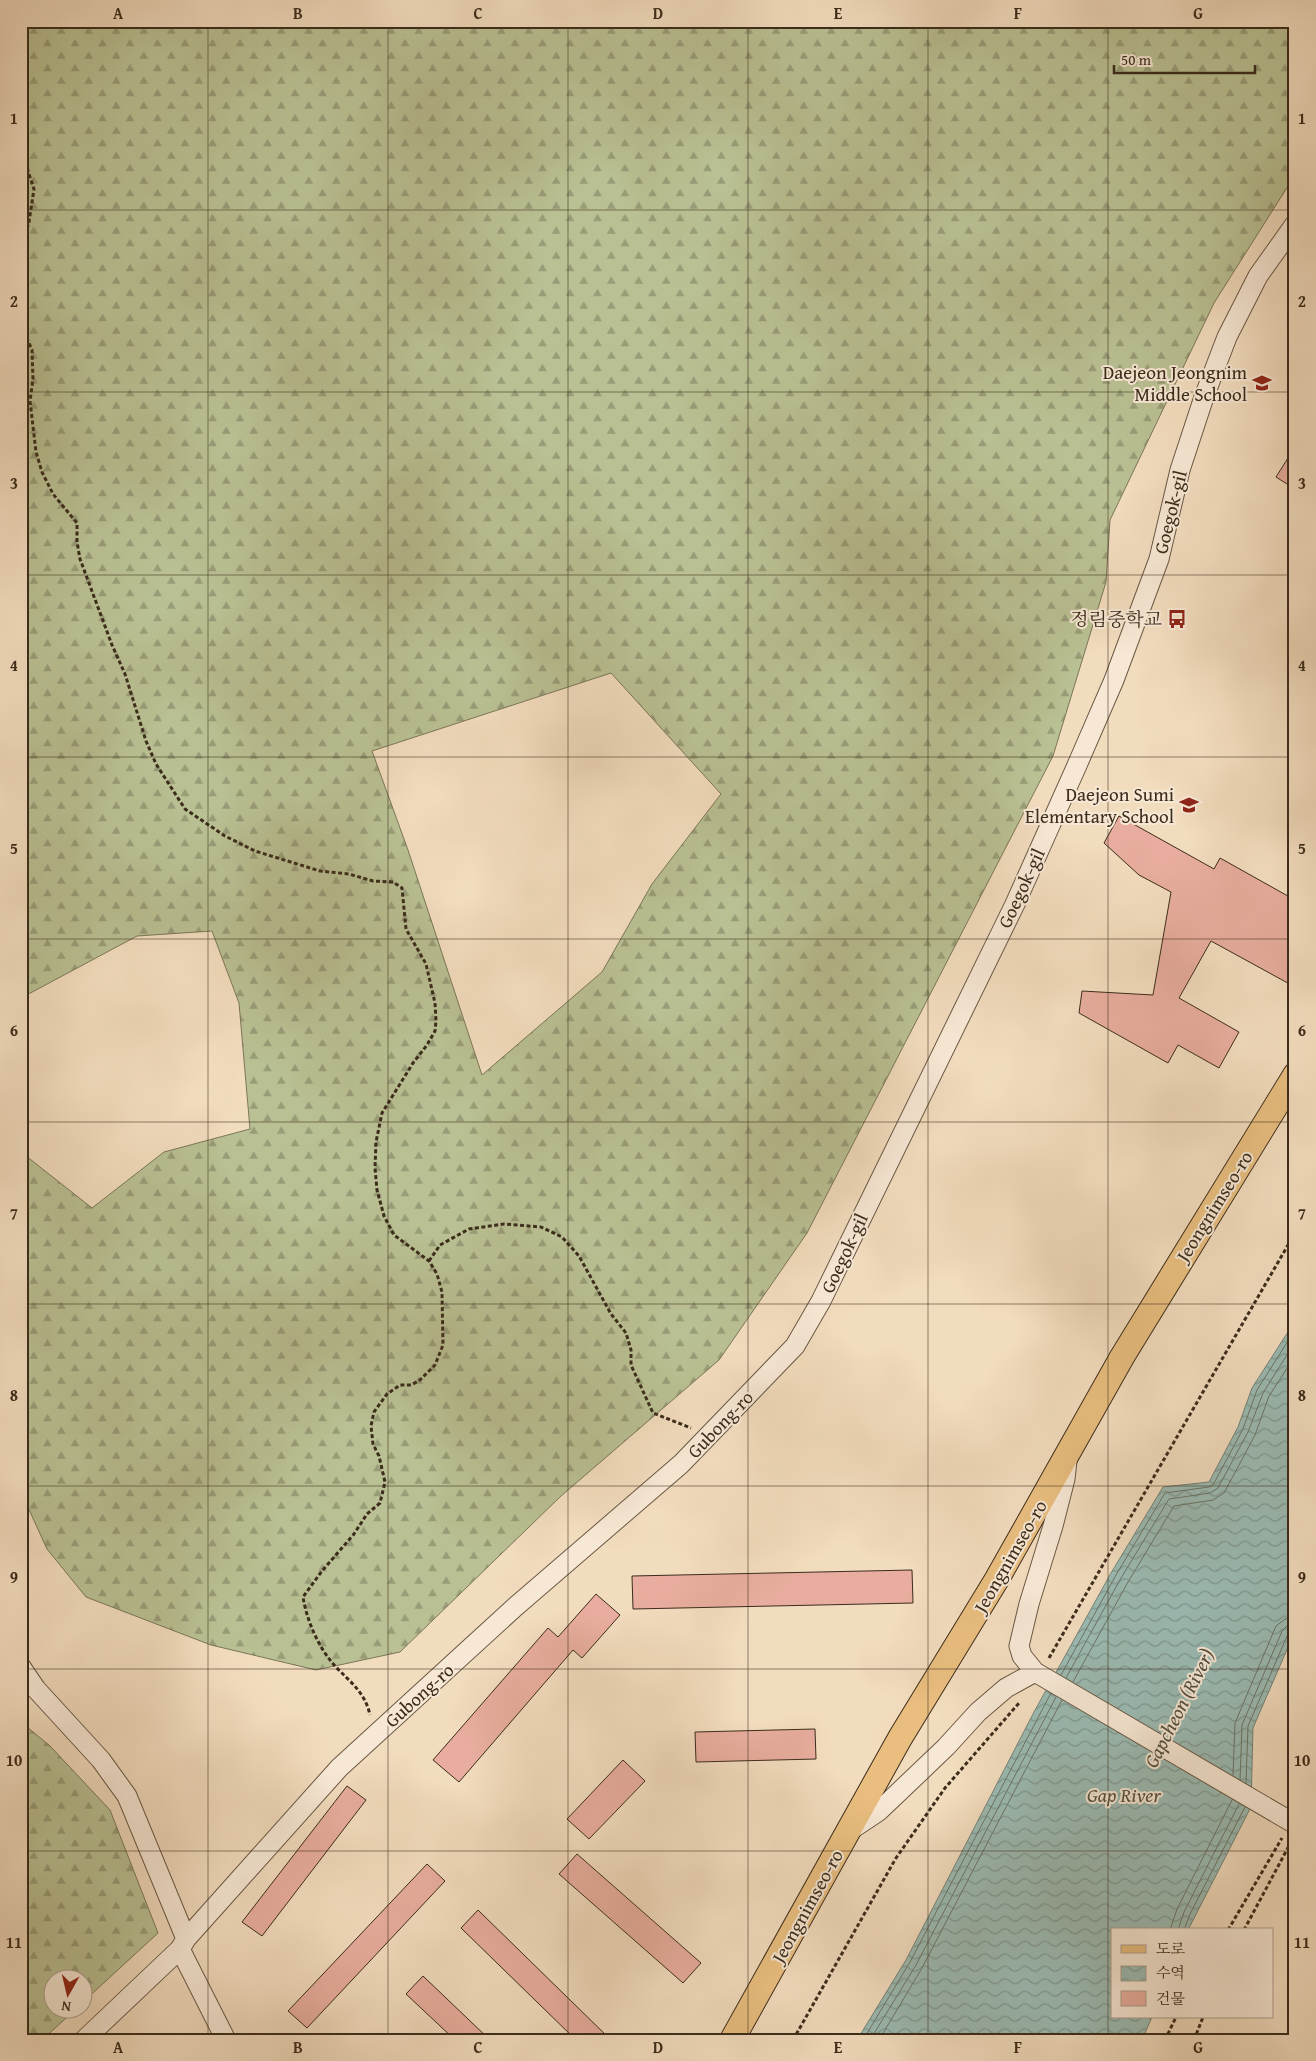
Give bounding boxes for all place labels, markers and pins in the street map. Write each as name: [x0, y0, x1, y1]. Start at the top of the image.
place label: Daejeon Jeongnim Middle School: [1103, 358, 1247, 408]
school or university icon: Daejeon Jeongnim Middle School: [1251, 372, 1273, 394]
place label: 정림중학교: [1070, 605, 1162, 633]
bus stop icon: 정림중학교: [1166, 608, 1188, 630]
place label: Daejeon Sumi Elementary School: [1025, 780, 1174, 830]
school or university icon: Daejeon Sumi Elementary School: [1178, 794, 1200, 816]

